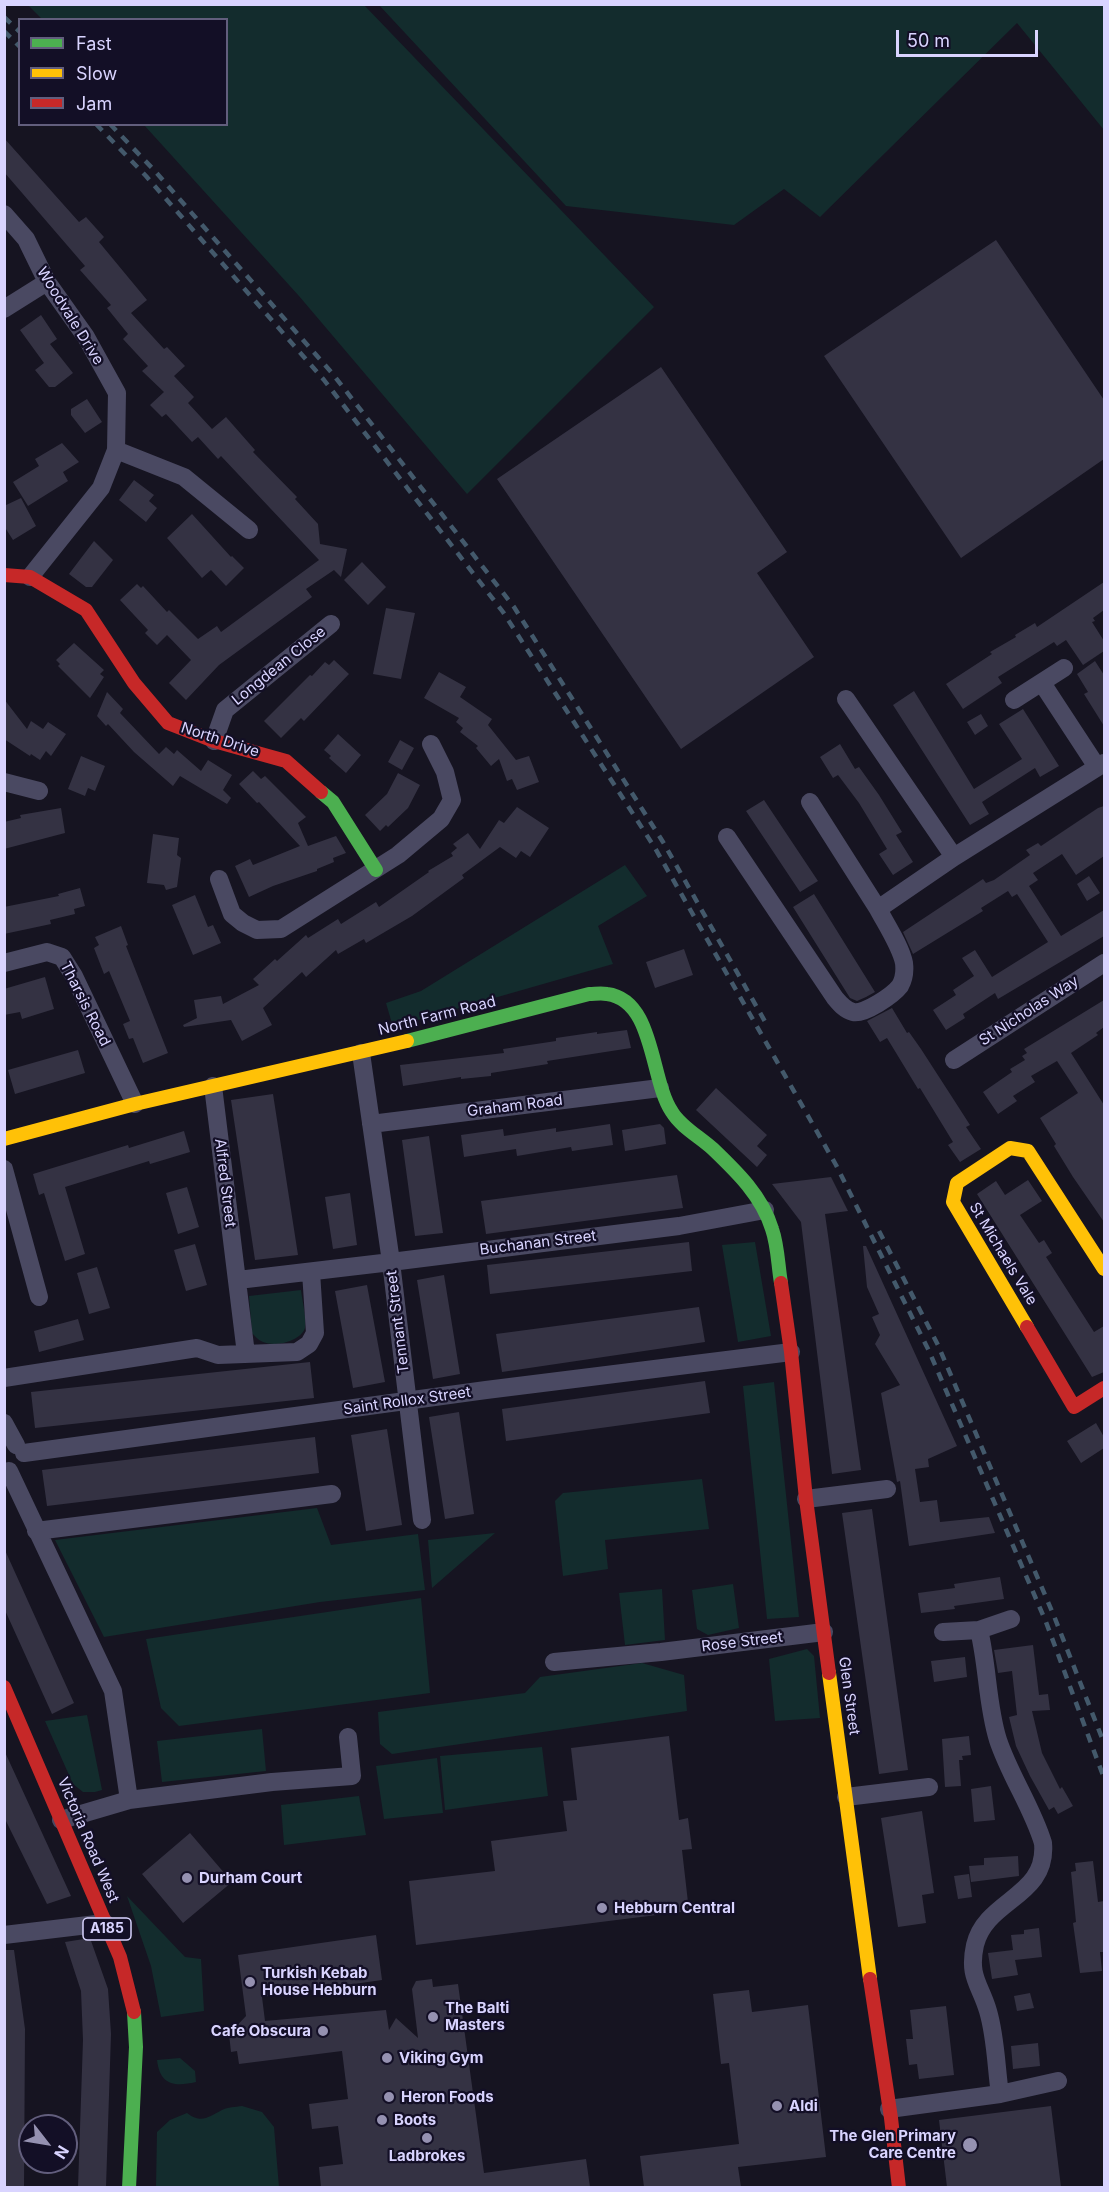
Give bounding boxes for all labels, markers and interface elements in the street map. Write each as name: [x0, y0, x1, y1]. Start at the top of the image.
legend: [18, 18, 228, 126]
scale bar: [899, 18, 1042, 56]
text: 50 m: [907, 30, 950, 51]
text: Fast: [76, 33, 112, 54]
text: Slow: [76, 63, 117, 84]
text: Jam: [76, 93, 112, 114]
street label: Woodvale Drive: [33, 264, 107, 368]
street label: Longdean Close: [229, 623, 329, 709]
street label: North Drive: [179, 719, 261, 761]
street label: Tharsis Road: [56, 959, 114, 1049]
street label: St Nicholas Way: [976, 972, 1082, 1050]
street label: North Farm Road: [376, 993, 498, 1039]
street label: Graham Road: [466, 1091, 564, 1121]
street label: Alfred Street: [211, 1138, 239, 1228]
street label: St Michaels Vale: [965, 1199, 1041, 1309]
street label: Buchanan Street: [479, 1227, 597, 1259]
street label: Tennant Street: [383, 1269, 413, 1375]
street label: Saint Rollox Street: [342, 1383, 472, 1419]
street label: Rose Street: [700, 1628, 784, 1656]
street label: Glen Street: [835, 1656, 863, 1736]
street label: Victoria Road West: [53, 1775, 123, 1905]
place label: Durham Court: [199, 1869, 302, 1887]
marker: Durham Court: [180, 1871, 194, 1885]
place label: Hebburn Central: [614, 1899, 735, 1917]
marker: Hebburn Central: [595, 1901, 609, 1915]
road number: A185: [83, 1918, 131, 1940]
place label: Turkish Kebab House Hebburn: [262, 1964, 377, 1999]
marker: Turkish Kebab House Hebburn: [243, 1975, 257, 1989]
place label: The Balti Masters: [445, 1999, 509, 2034]
marker: The Balti Masters: [426, 2010, 440, 2024]
place label: Cafe Obscura: [211, 2022, 311, 2040]
marker: Cafe Obscura: [316, 2024, 330, 2038]
place label: Viking Gym: [399, 2049, 483, 2067]
marker: Viking Gym: [380, 2051, 394, 2065]
place label: Heron Foods: [401, 2088, 494, 2106]
marker: Heron Foods: [382, 2090, 396, 2104]
place label: Aldi: [789, 2097, 818, 2115]
marker: Aldi: [770, 2099, 784, 2113]
place label: Boots: [394, 2111, 436, 2129]
marker: Boots: [375, 2113, 389, 2127]
north arrow: [18, 2114, 78, 2174]
place label: The Glen Primary Care Centre: [829, 2127, 956, 2162]
marker: Ladbrokes: [420, 2131, 434, 2145]
marker: The Glen Primary Care Centre: [961, 2136, 979, 2154]
text: N: [50, 2142, 73, 2163]
place label: Ladbrokes: [389, 2147, 465, 2165]

